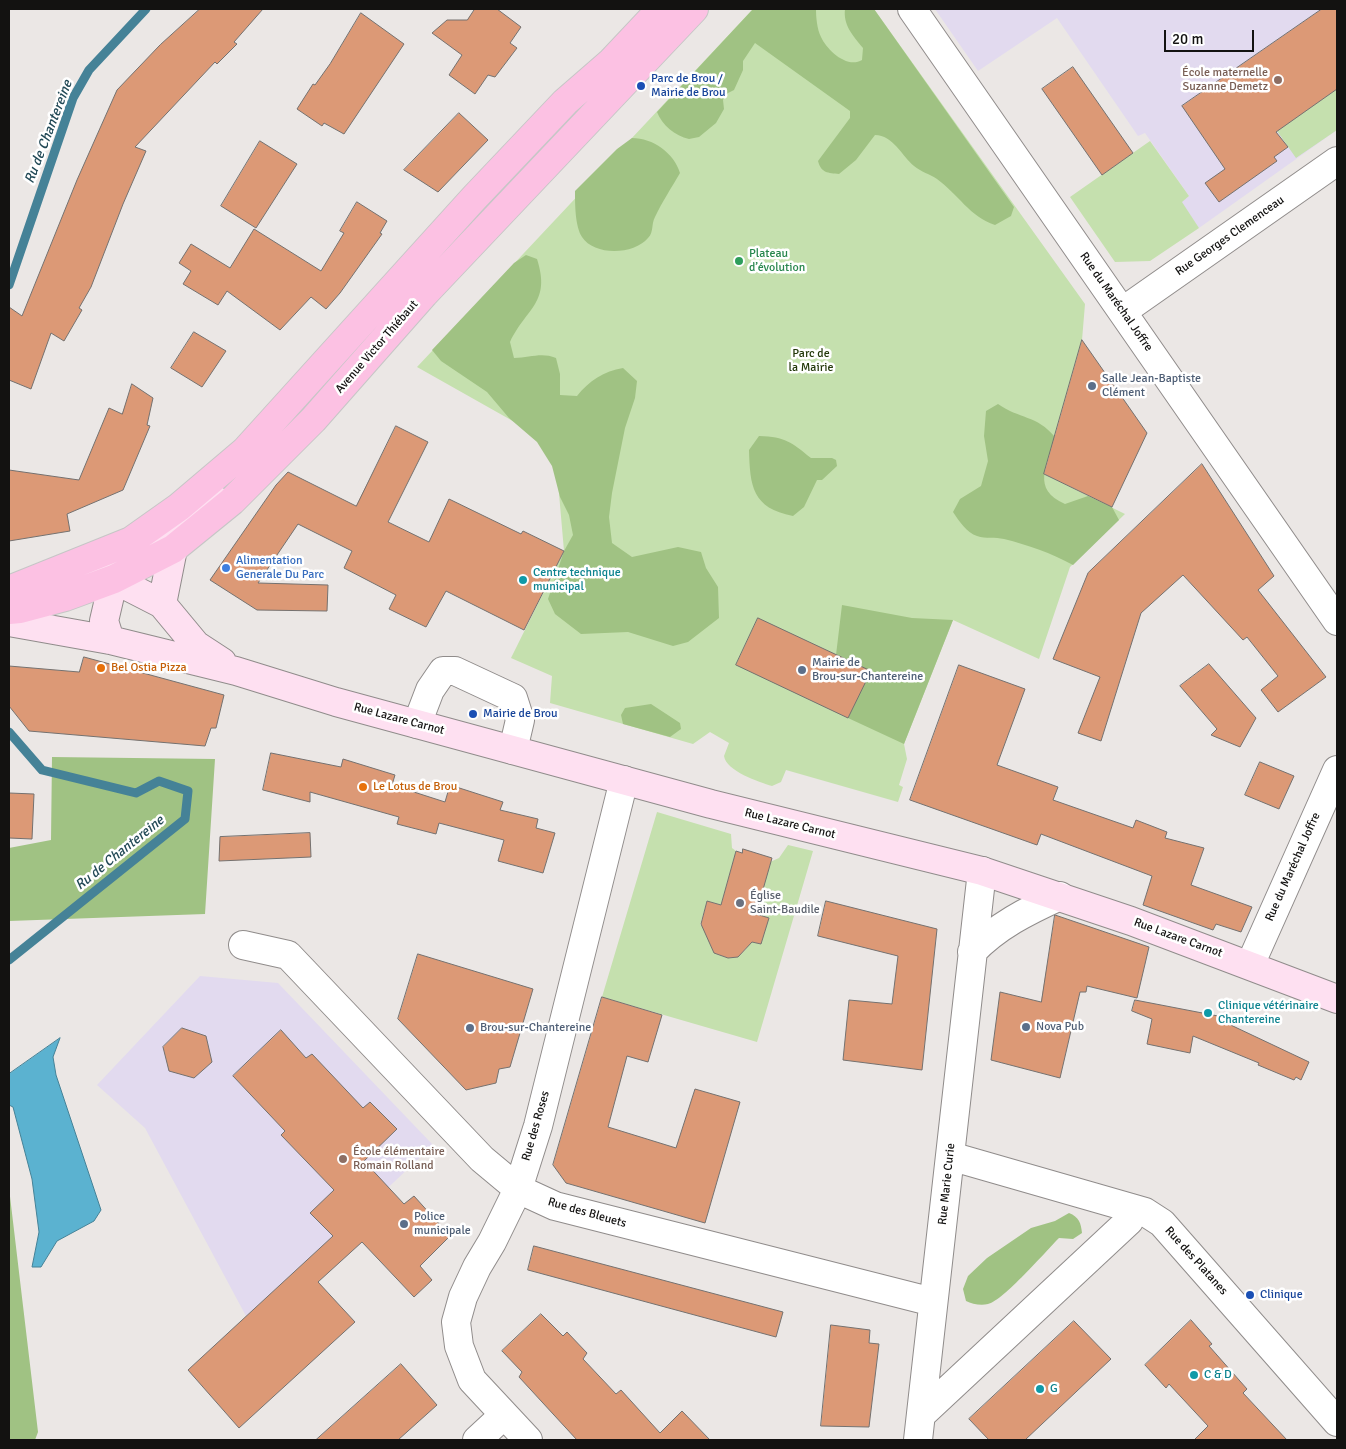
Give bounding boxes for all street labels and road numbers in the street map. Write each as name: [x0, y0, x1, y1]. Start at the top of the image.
street label: Rue Georges Clemenceau: [1173, 193, 1287, 279]
street label: Rue du Maréchal Joffre: [1076, 250, 1156, 354]
street label: Avenue Victor Thiébaut: [333, 298, 421, 396]
street label: Rue Lazare Carnot: [352, 700, 446, 738]
street label: Rue Lazare Carnot: [743, 806, 837, 842]
street label: Rue du Maréchal Joffre: [1262, 810, 1324, 924]
street label: Rue Lazare Carnot: [1132, 915, 1224, 961]
street label: Rue des Roses: [519, 1089, 553, 1163]
street label: Rue Marie Curie: [936, 1142, 958, 1226]
street label: Rue des Bleuets: [546, 1195, 628, 1231]
street label: Rue des Platanes: [1162, 1224, 1230, 1298]

